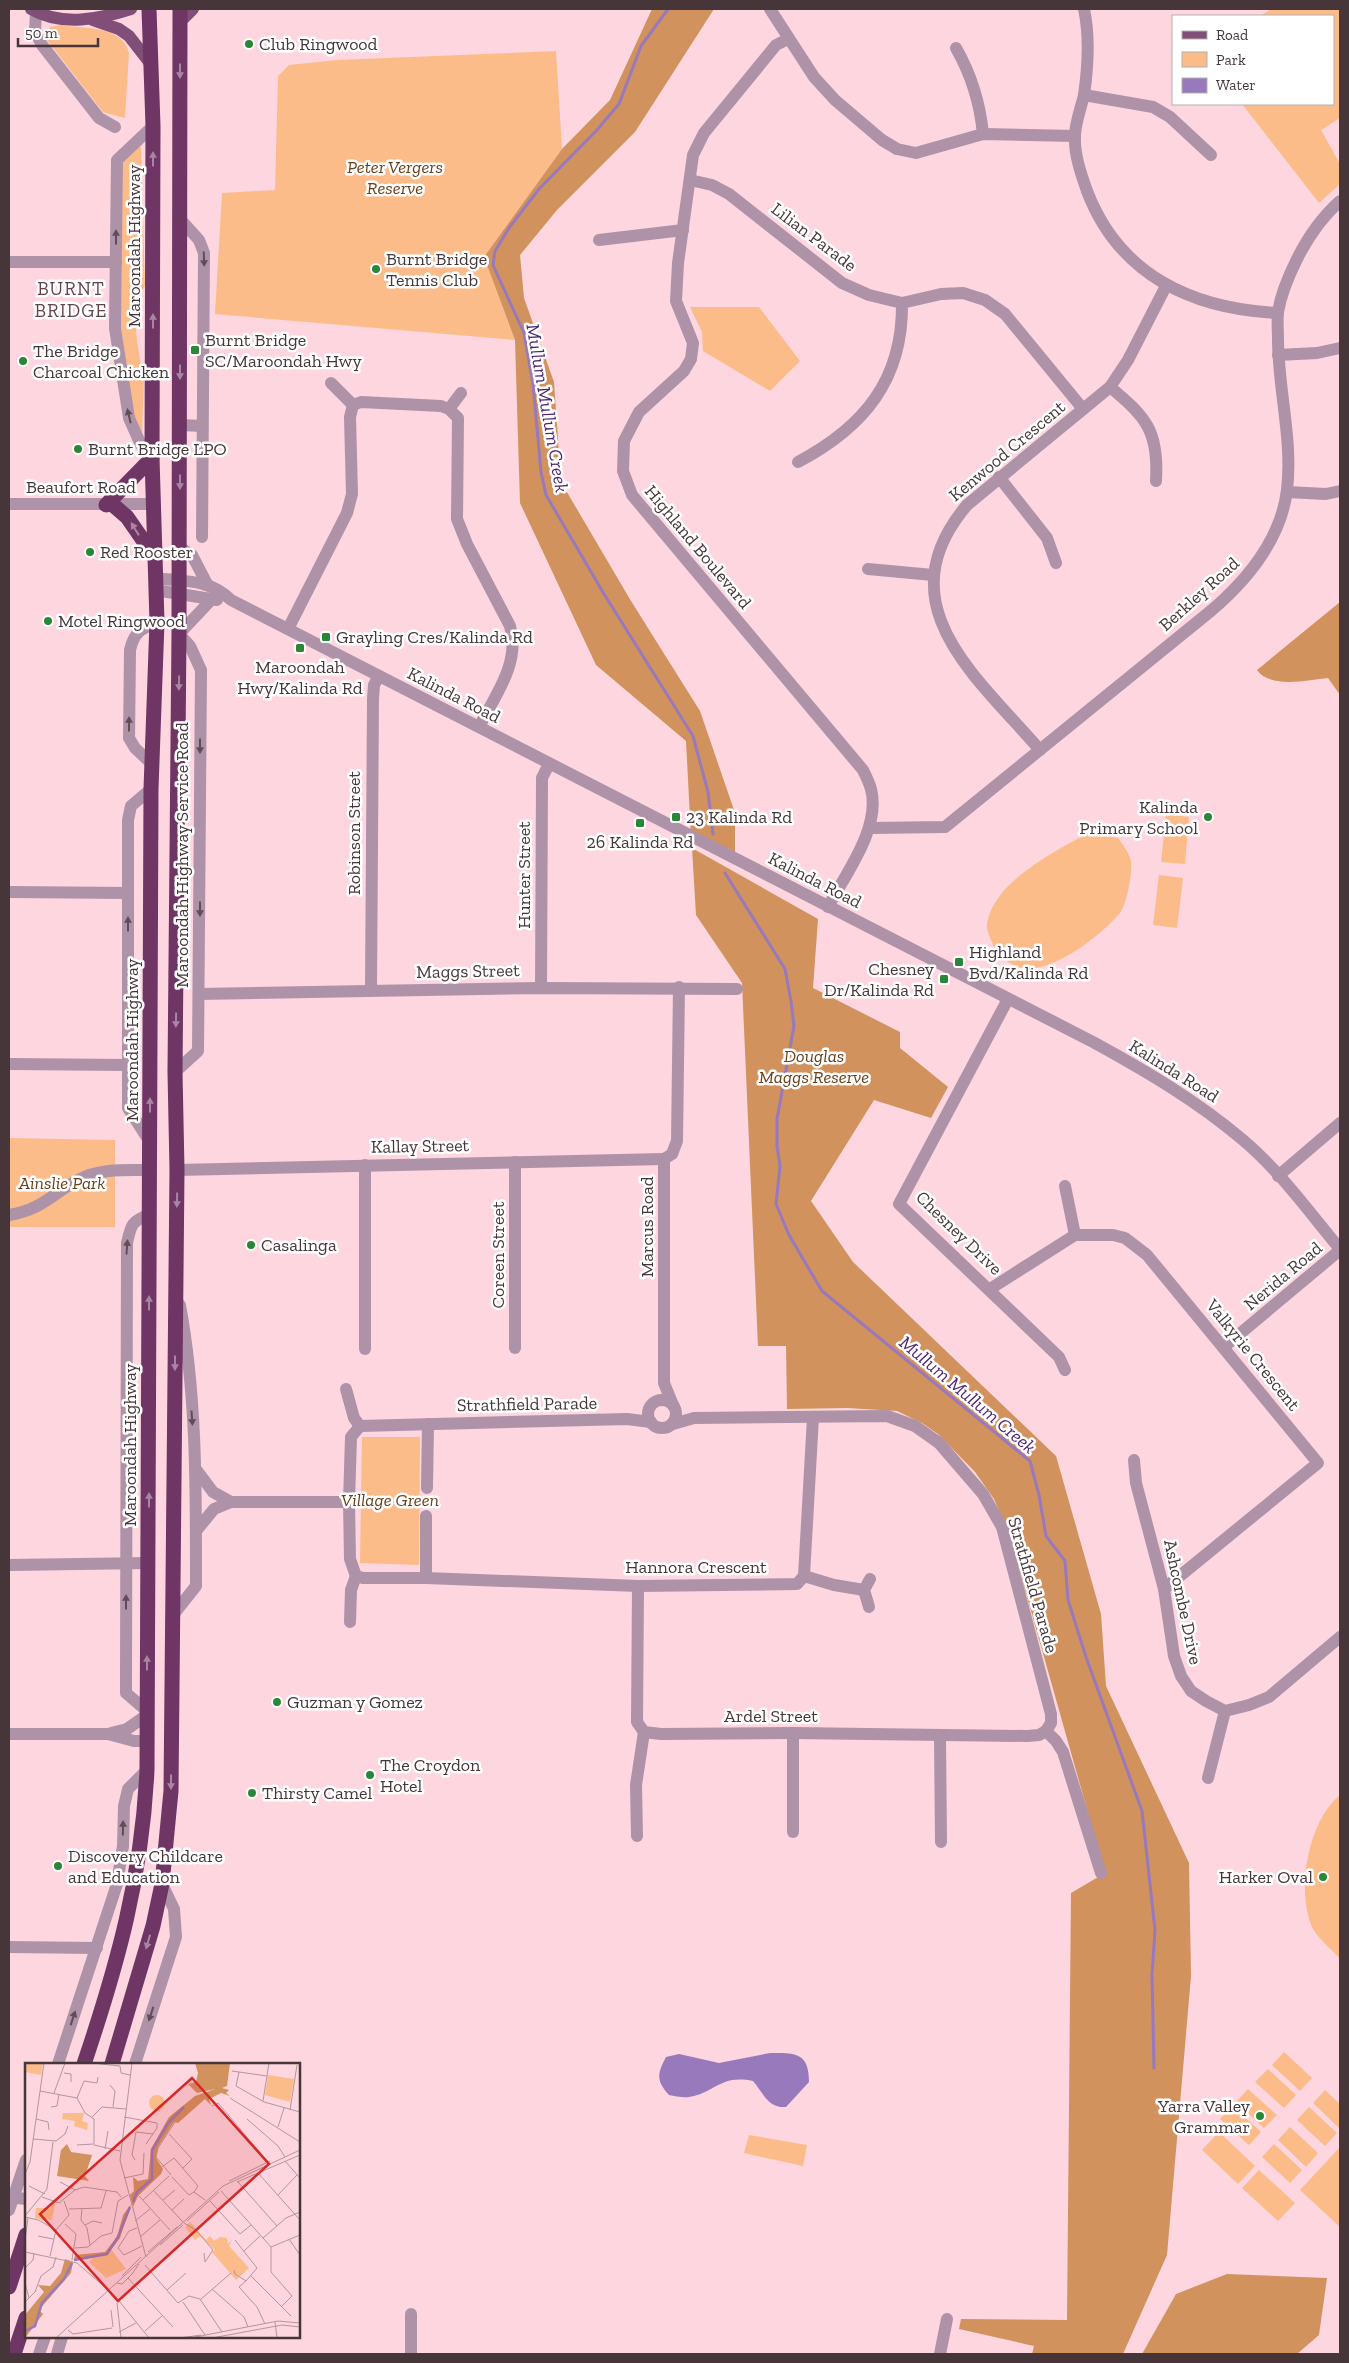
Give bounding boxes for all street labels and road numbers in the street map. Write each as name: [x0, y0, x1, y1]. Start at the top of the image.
street label: Maroondah Highway: [123, 164, 145, 327]
street label: Lilian Parade: [767, 198, 861, 276]
street label: Kenwood Crescent: [944, 396, 1070, 506]
street label: Beaufort Road: [26, 476, 136, 498]
street label: Highland Boulevard: [640, 481, 756, 613]
street label: Berkley Road: [1154, 552, 1244, 636]
street label: Kalinda Road: [404, 662, 504, 728]
street label: Maroondah Highway Service Road: [171, 722, 193, 988]
street label: Robinson Street: [343, 771, 365, 895]
street label: Hunter Street: [513, 821, 535, 929]
street label: Kalinda Road: [765, 847, 865, 913]
street label: Maroondah Highway: [121, 958, 143, 1121]
street label: Maggs Street: [416, 959, 520, 983]
street label: Kalinda Road: [1125, 1035, 1223, 1107]
street label: Kallay Street: [371, 1134, 470, 1158]
street label: Marcus Road: [636, 1176, 658, 1278]
street label: Chesney Drive: [911, 1186, 1007, 1280]
street label: Coreen Street: [487, 1201, 509, 1309]
street label: Nerida Road: [1239, 1237, 1327, 1315]
street label: Valkyrie Crescent: [1201, 1294, 1305, 1415]
street label: Maroondah Highway: [119, 1363, 141, 1526]
street label: Strathfield Parade: [457, 1392, 597, 1416]
street label: Strathfield Parade: [1003, 1515, 1063, 1655]
street label: Ashcombe Drive: [1159, 1537, 1207, 1667]
street label: Hannora Crescent: [625, 1556, 767, 1578]
street label: Ardel Street: [724, 1705, 818, 1727]

